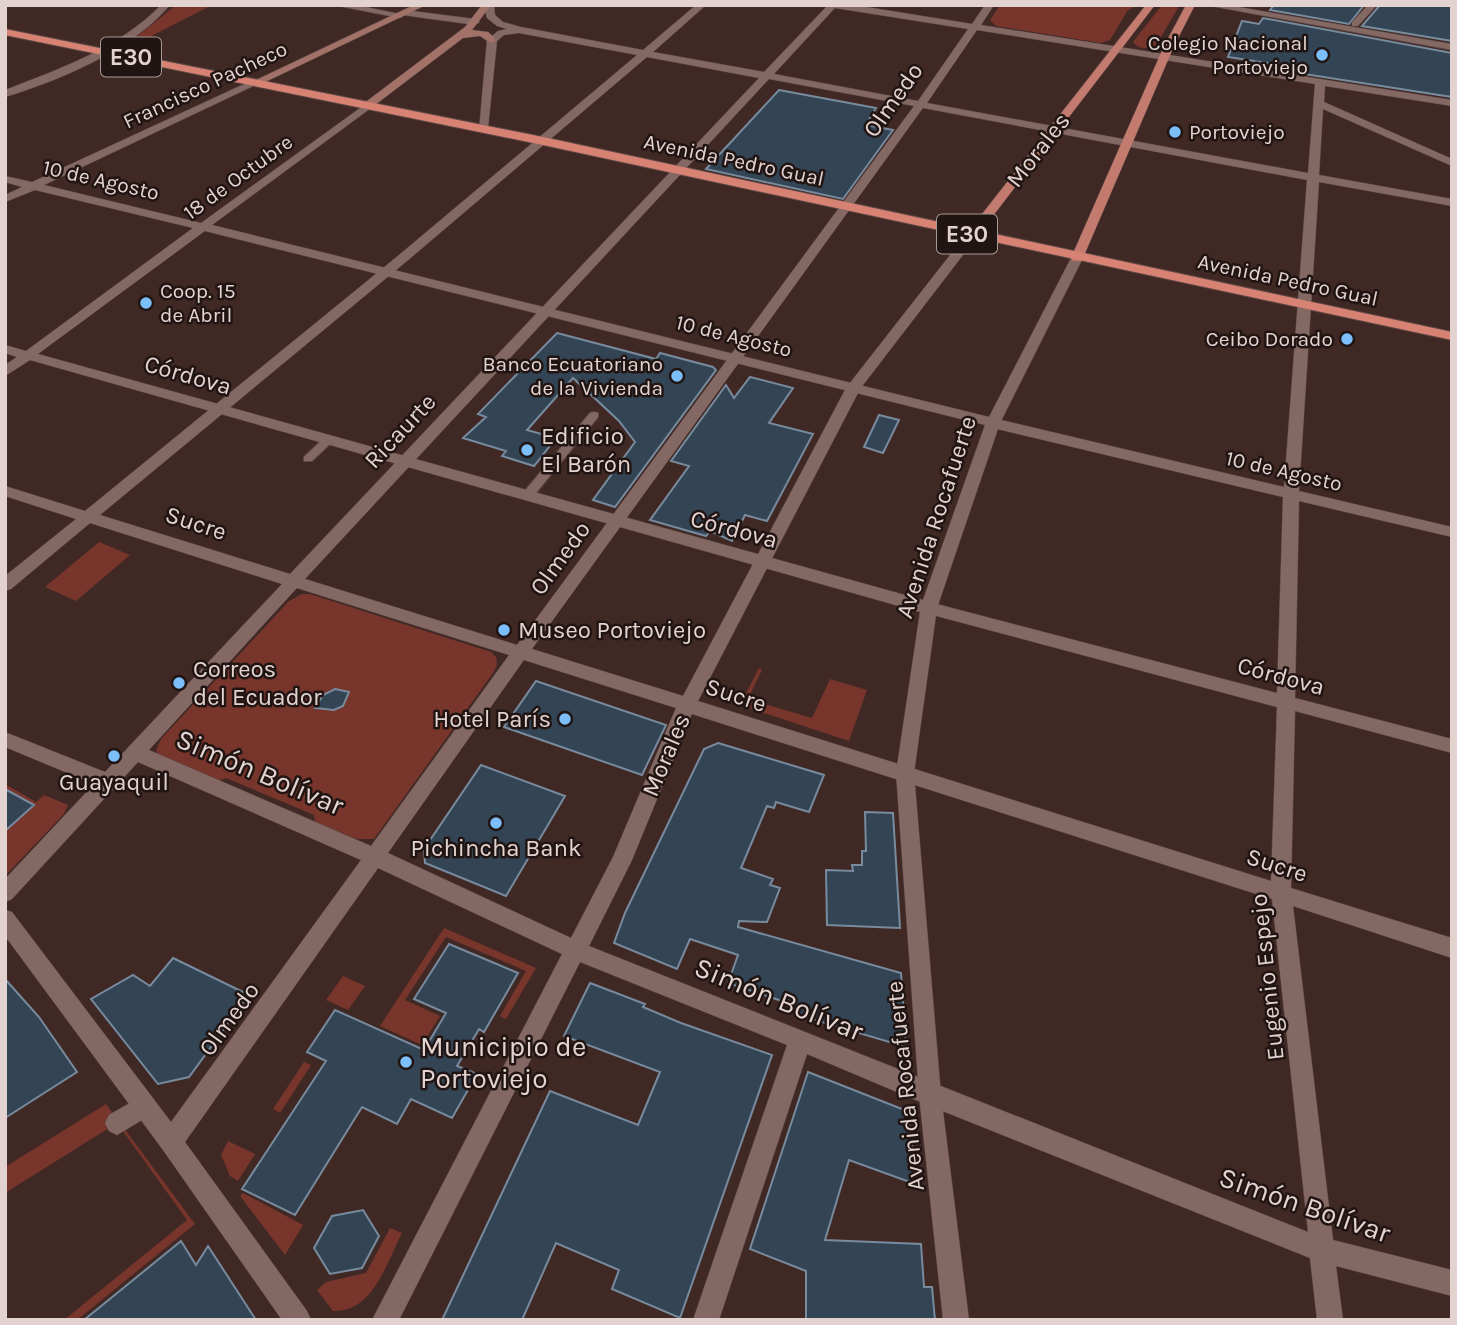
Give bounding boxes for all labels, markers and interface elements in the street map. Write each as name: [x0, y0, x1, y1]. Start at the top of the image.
place label: Colegio Nacional Portoviejo: [1148, 31, 1308, 79]
street label: Francisco Pacheco: [119, 36, 291, 134]
road number: E30: [101, 38, 161, 76]
marker: Colegio Nacional Portoviejo: [1314, 47, 1330, 63]
street label: Olmedo: [857, 57, 929, 143]
street label: Morales: [1000, 107, 1076, 193]
place label: Portoviejo: [1189, 120, 1285, 144]
marker: Portoviejo: [1167, 124, 1183, 140]
street label: 18 de Octubre: [179, 129, 297, 225]
street label: Avenida Pedro Gual: [642, 129, 826, 191]
street label: 10 de Agosto: [41, 155, 161, 205]
road number: E30: [937, 215, 997, 254]
street label: Avenida Pedro Gual: [1196, 249, 1380, 311]
place label: Coop. 15 de Abril: [160, 279, 236, 327]
marker: Coop. 15 de Abril: [138, 295, 154, 311]
street label: 10 de Agosto: [674, 310, 794, 362]
place label: Ceibo Dorado: [1206, 327, 1333, 351]
marker: Ceibo Dorado: [1339, 331, 1355, 347]
street label: Córdova: [141, 349, 235, 401]
place label: Banco Ecuatoriano de la Vivienda: [483, 352, 663, 400]
marker: Banco Ecuatoriano de la Vivienda: [669, 368, 685, 384]
street label: Ricaurte: [358, 388, 442, 474]
street label: Avenida Rocafuerte: [890, 412, 982, 622]
place label: Edificio El Barón: [541, 422, 631, 478]
marker: Edificio El Barón: [519, 442, 535, 458]
street label: 10 de Agosto: [1224, 446, 1344, 496]
street label: Sucre: [162, 500, 230, 546]
street label: Córdova: [687, 504, 781, 554]
street label: Olmedo: [524, 516, 596, 600]
place label: Museo Portoviejo: [518, 616, 706, 644]
marker: Museo Portoviejo: [496, 622, 512, 638]
street label: Córdova: [1234, 651, 1328, 701]
place label: Correos del Ecuador: [193, 655, 322, 711]
street label: Sucre: [702, 672, 770, 718]
marker: Correos del Ecuador: [171, 675, 187, 691]
place label: Hotel París: [433, 705, 551, 733]
street label: Morales: [636, 709, 696, 801]
marker: Hotel París: [557, 711, 573, 727]
street label: Simón Bolívar: [171, 722, 350, 822]
marker: Guayaquil: [106, 748, 122, 764]
place label: Guayaquil: [59, 768, 169, 796]
marker: Pichincha Bank: [488, 815, 504, 831]
place label: Pichincha Bank: [411, 834, 581, 862]
street label: Sucre: [1243, 842, 1311, 888]
street label: Eugenio Espejo: [1244, 892, 1290, 1062]
street label: Simón Bolívar: [690, 950, 869, 1048]
street label: Olmedo: [193, 977, 265, 1061]
street label: Avenida Rocafuerte: [880, 980, 930, 1192]
place label: Municipio de Portoviejo: [420, 1030, 586, 1095]
marker: Municipio de Portoviejo: [398, 1054, 414, 1070]
street label: Simón Bolívar: [1215, 1160, 1396, 1250]

